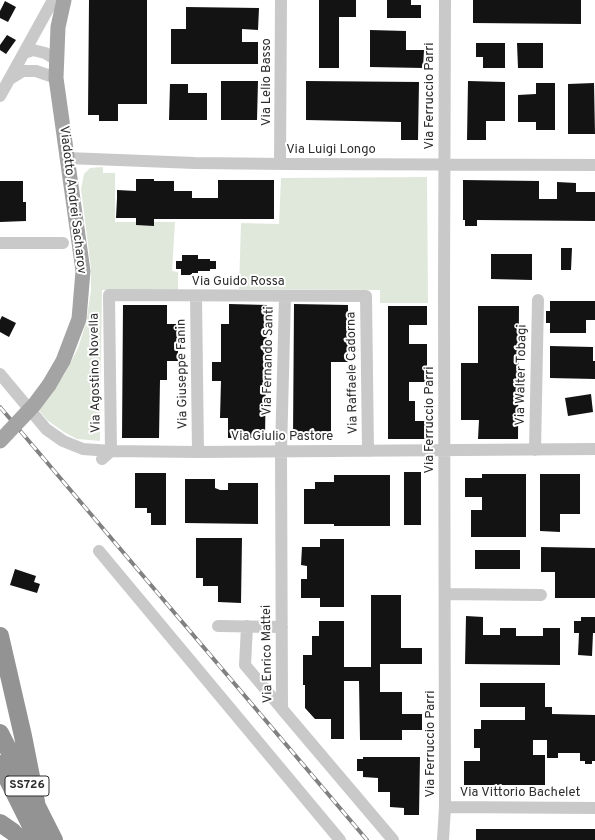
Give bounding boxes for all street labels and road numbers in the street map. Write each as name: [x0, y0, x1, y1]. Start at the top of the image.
street label: Via Lelio Basso: [259, 38, 275, 126]
street label: Via Ferruccio Parri: [422, 42, 438, 150]
street label: Viadotto Andrei Sacharov: [55, 125, 89, 275]
street label: Via Luigi Longo: [286, 142, 376, 158]
street label: Via Guido Rossa: [191, 274, 285, 290]
street label: Via Fernando Santi: [260, 306, 278, 416]
street label: Via Raffaele Cadorna: [344, 312, 362, 434]
street label: Via Agostino Novella: [87, 313, 105, 433]
street label: Via Giuseppe Fanin: [174, 319, 192, 429]
street label: Via Walter Tobagi: [513, 324, 531, 426]
street label: Via Ferruccio Parri: [422, 366, 438, 474]
street label: Via Giulio Pastore: [231, 429, 333, 445]
street label: Via Enrico Mattei: [259, 605, 277, 703]
street label: Via Ferruccio Parri: [423, 690, 439, 798]
road number: SS726: [5, 776, 49, 796]
street label: Via Vittorio Bachelet: [460, 785, 580, 801]

